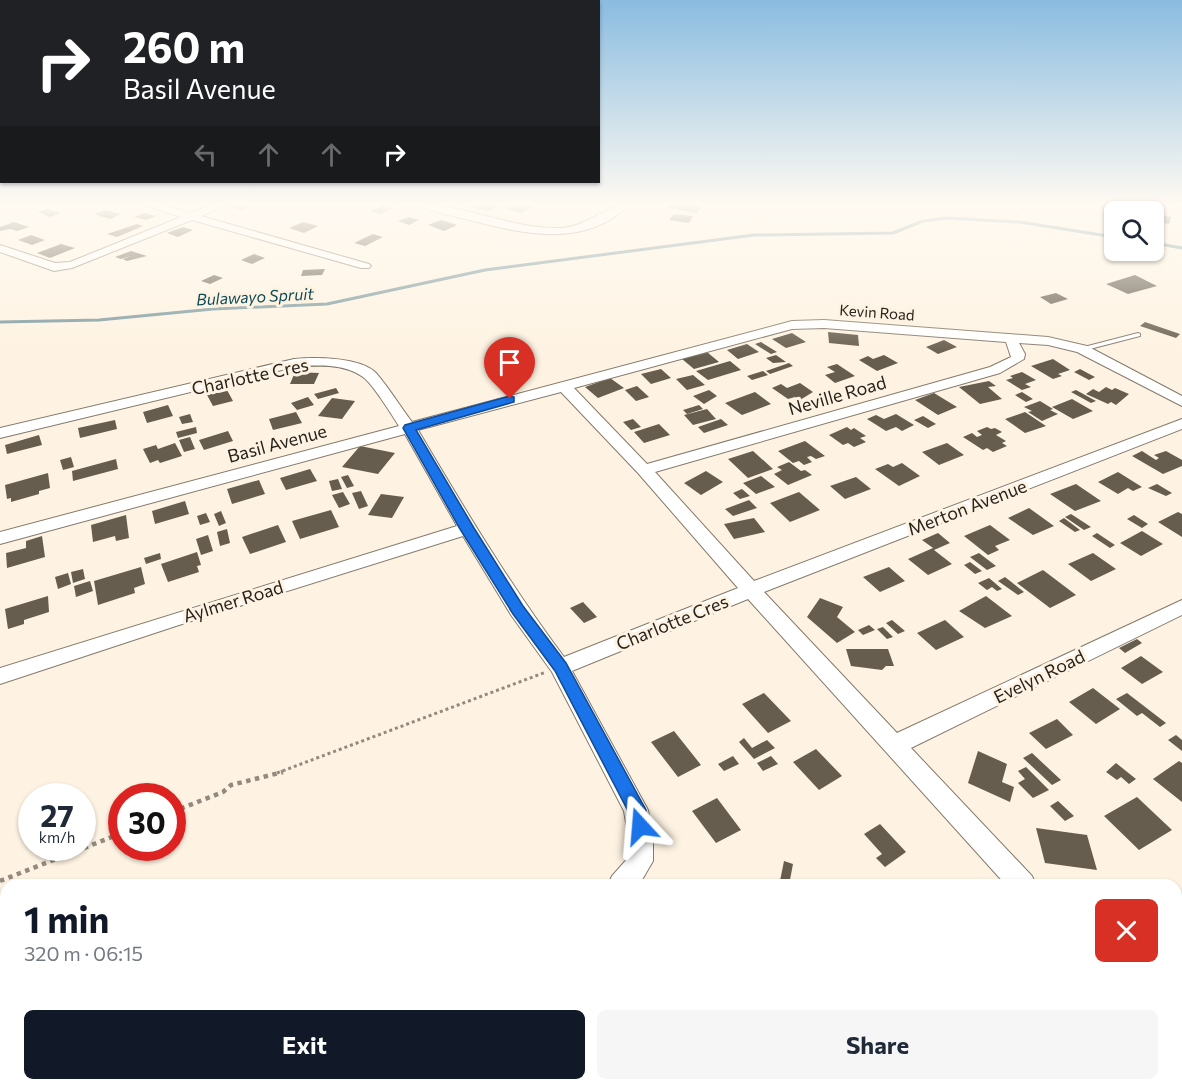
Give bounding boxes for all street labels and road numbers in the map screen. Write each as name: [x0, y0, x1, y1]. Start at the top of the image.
street label: Kevin Road: [839, 300, 915, 324]
street label: Charlotte Cres: [190, 353, 310, 399]
street label: Neville Road: [786, 371, 888, 419]
street label: Basil Avenue: [225, 419, 329, 467]
street label: Merton Avenue: [904, 474, 1030, 540]
street label: Aylmer Road: [180, 575, 286, 627]
street label: Charlotte Cres: [613, 590, 731, 654]
street label: Evelyn Road: [990, 645, 1088, 707]

